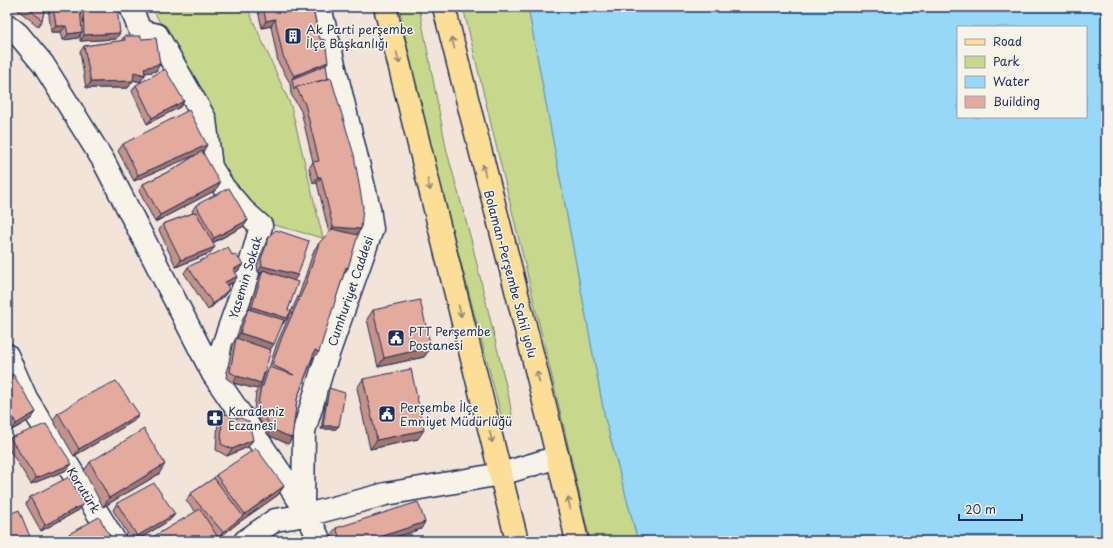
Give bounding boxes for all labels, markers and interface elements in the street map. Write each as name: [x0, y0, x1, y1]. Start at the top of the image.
place label: Ak Parti perşembe İlçe Başkanlığı: [306, 20, 414, 52]
building icon: Ak Parti perşembe İlçe Başkanlığı: [283, 26, 303, 46]
legend: [957, 26, 1087, 118]
text: Road: [993, 32, 1022, 50]
one-way arrow: [449, 37, 456, 50]
one-way arrow: [394, 52, 402, 65]
text: Park: [993, 52, 1020, 70]
text: Water: [993, 72, 1030, 90]
text: Building: [993, 92, 1040, 110]
one-way arrow: [480, 163, 487, 176]
one-way arrow: [425, 178, 433, 191]
street label: Bolaman-Perşembe Sahil yolu: [480, 188, 542, 360]
street label: Yasemin Sokak: [224, 233, 266, 321]
street label: Cumhuriyet Caddesi: [323, 233, 377, 349]
one-way arrow: [457, 304, 464, 317]
place label: PTT Perşembe Postanesi: [409, 322, 491, 354]
public building icon: PTT Perşembe Postanesi: [386, 328, 406, 348]
one-way arrow: [534, 370, 542, 383]
place label: Perşembe İlçe Emniyet Müdürlüğü: [400, 398, 512, 430]
place label: Karadeniz Eczanesi: [228, 402, 284, 434]
public building icon: Perşembe İlçe Emniyet Müdürlüğü: [377, 404, 397, 424]
pharmacy icon: Karadeniz Eczanesi: [205, 408, 225, 428]
one-way arrow: [488, 430, 496, 443]
street label: Korutürk: [63, 463, 105, 517]
scale bar: [959, 496, 1022, 522]
one-way arrow: [564, 497, 572, 510]
text: 20 m: [965, 500, 996, 518]

